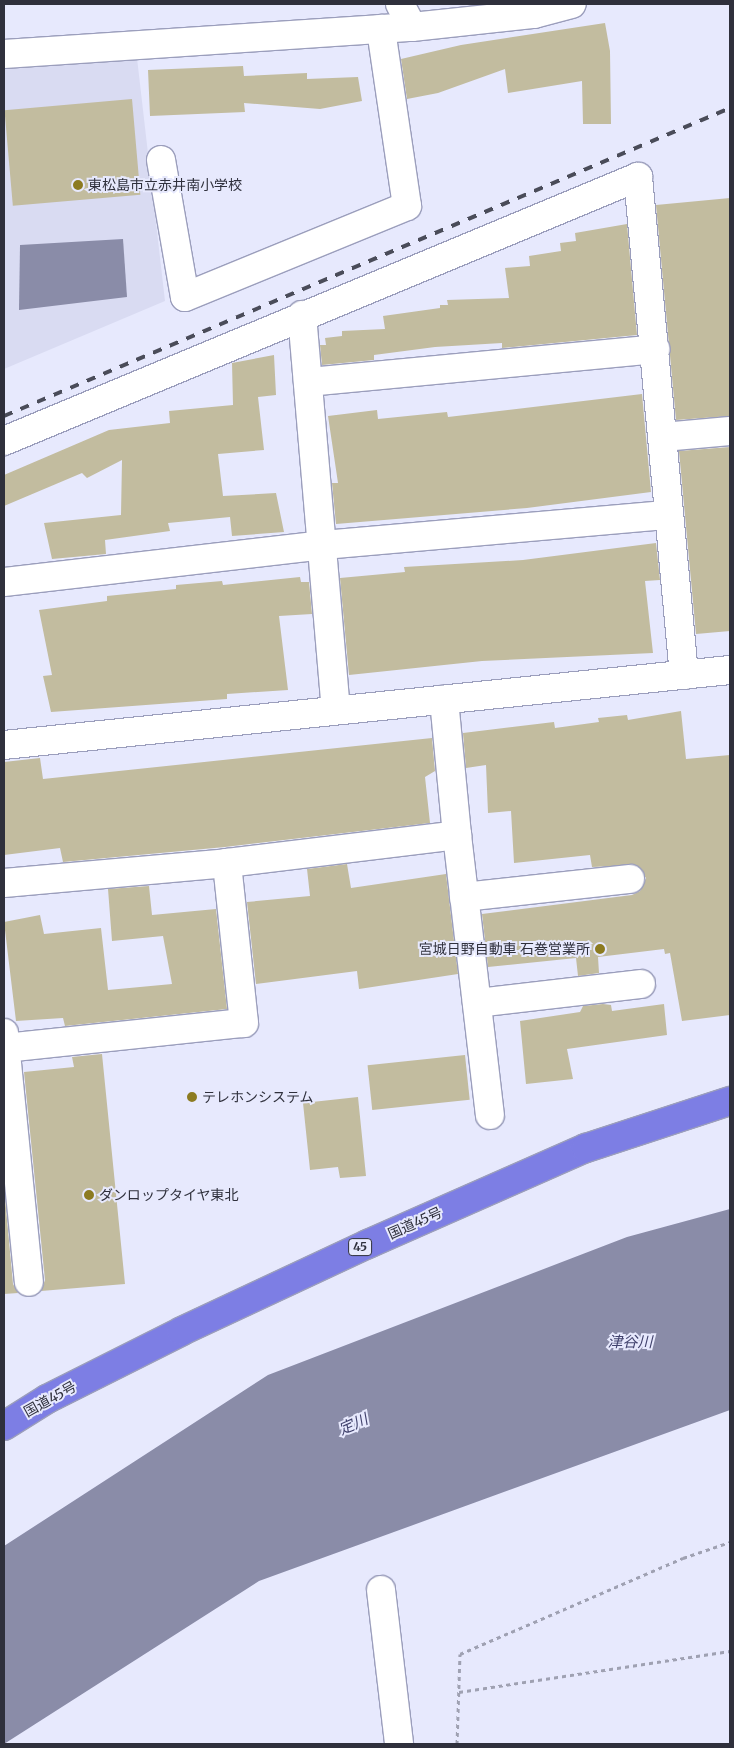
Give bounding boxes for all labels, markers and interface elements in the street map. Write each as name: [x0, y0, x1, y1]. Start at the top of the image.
place label: 東松島市立赤井南小学校: [88, 177, 242, 193]
marker: 東松島市立赤井南小学校: [72, 179, 84, 191]
place label: 宮城日野自動車 石巻営業所: [419, 941, 590, 957]
marker: 宮城日野自動車 石巻営業所: [594, 943, 606, 955]
place label: テレホンシステム: [202, 1089, 314, 1105]
marker: テレホンシステム: [186, 1091, 198, 1103]
place label: ダンロップタイヤ東北: [99, 1187, 239, 1203]
marker: ダンロップタイヤ東北: [83, 1189, 95, 1201]
street label: 国道45号: [385, 1204, 445, 1242]
road number: 45: [348, 1238, 372, 1256]
water label: 津谷川: [608, 1333, 652, 1351]
street label: 国道45号: [21, 1378, 79, 1420]
water label: 定川: [336, 1410, 370, 1438]

